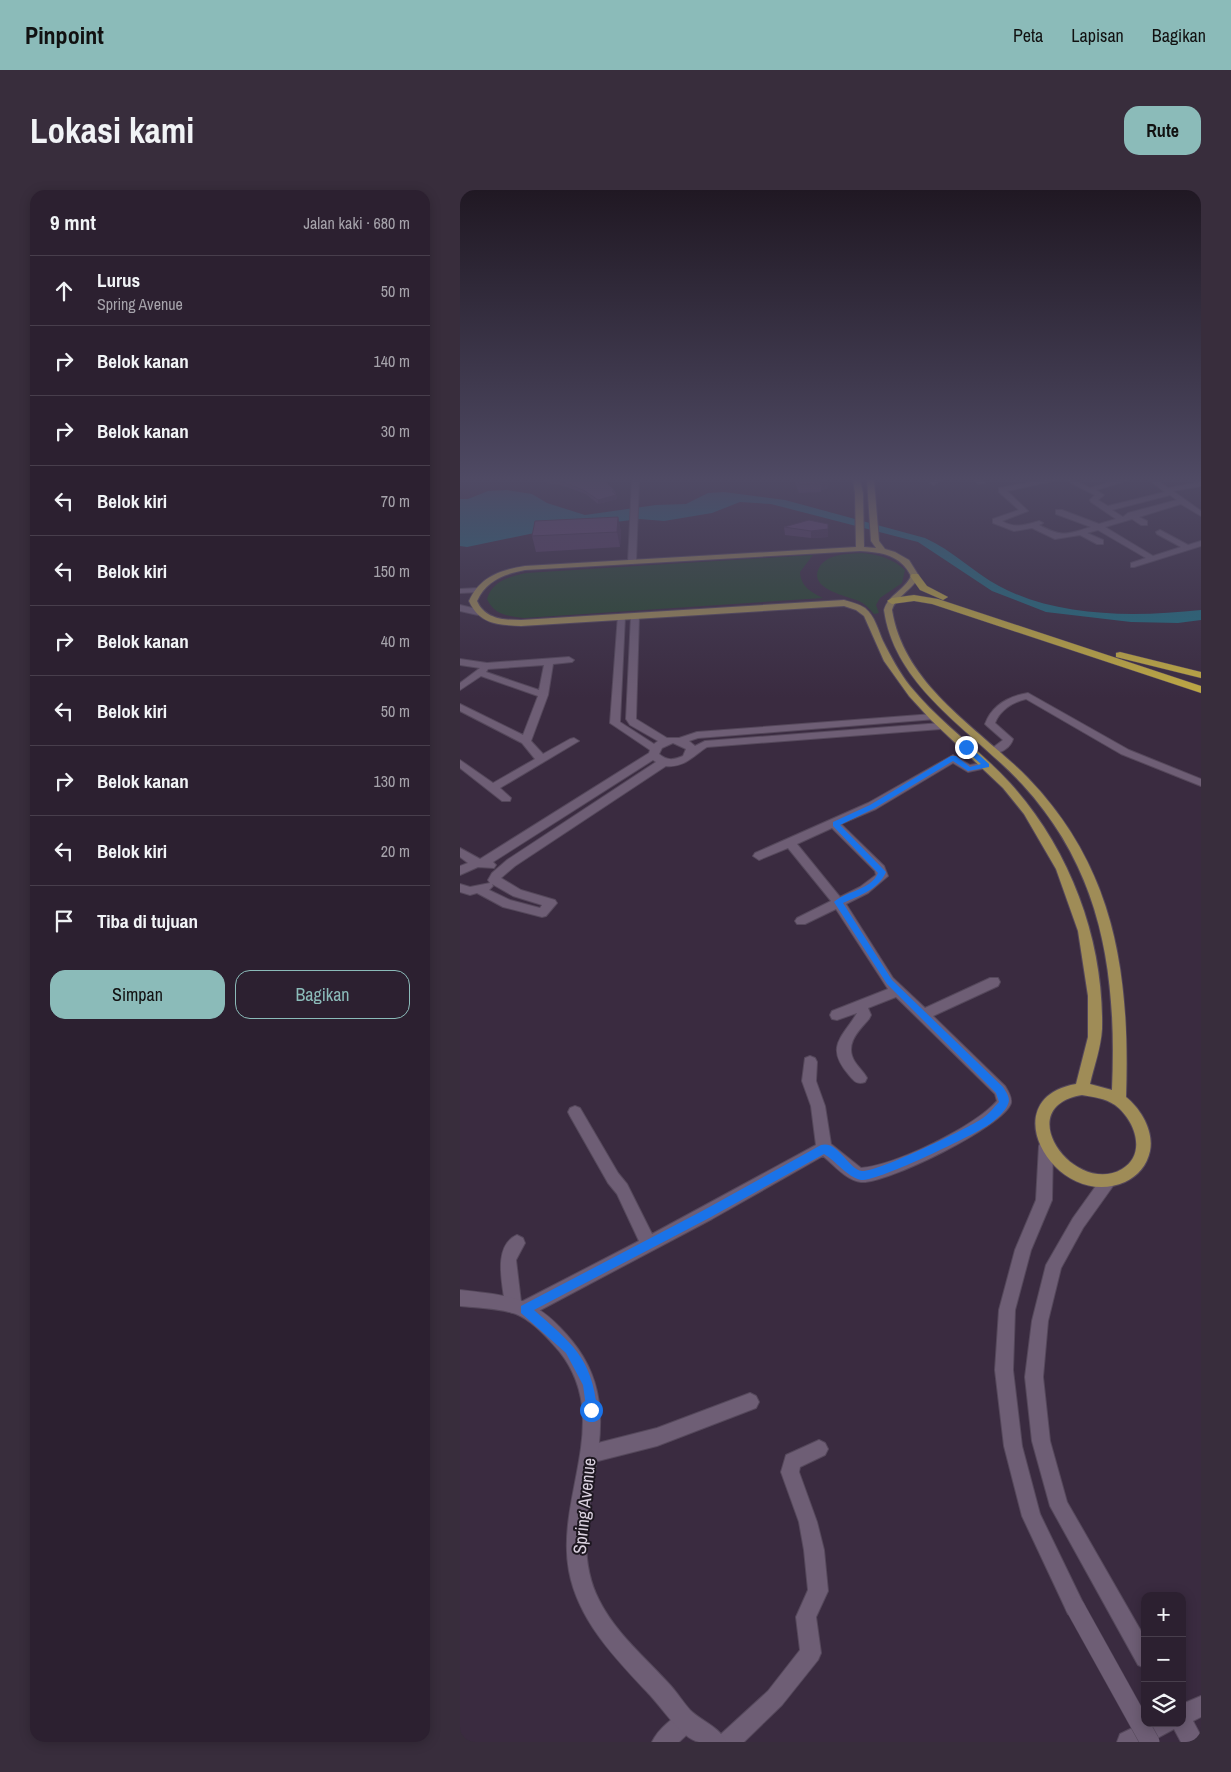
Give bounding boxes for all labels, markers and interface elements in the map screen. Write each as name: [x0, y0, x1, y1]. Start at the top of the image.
text: Pinpoint: [25, 19, 104, 51]
text: Peta: [1013, 23, 1043, 48]
text: Lapisan: [1071, 23, 1124, 48]
text: Bagikan: [1152, 23, 1206, 48]
button: Rute: [1124, 106, 1201, 155]
text: Lokasi kami: [30, 107, 194, 154]
text: 9 mnt: [50, 208, 96, 237]
text: Jalan kaki · 680 m: [304, 212, 410, 234]
text: Lurus: [97, 267, 140, 293]
icon: ahead: [50, 277, 78, 305]
text: 50 m: [381, 280, 410, 302]
text: Spring Avenue: [97, 293, 183, 315]
icon: right: [50, 347, 78, 375]
text: Belok kanan: [97, 348, 189, 374]
text: 140 m: [374, 350, 410, 372]
icon: right: [50, 417, 78, 445]
text: Belok kanan: [97, 418, 189, 444]
text: 30 m: [381, 420, 410, 442]
icon: left: [50, 487, 78, 515]
text: Belok kiri: [97, 488, 167, 514]
text: 70 m: [381, 490, 410, 512]
icon: left: [50, 557, 78, 585]
text: Belok kiri: [97, 558, 167, 584]
text: 150 m: [374, 560, 410, 582]
icon: right: [50, 627, 78, 655]
text: Belok kanan: [97, 628, 189, 654]
text: 40 m: [381, 630, 410, 652]
icon: left: [50, 697, 78, 725]
text: Belok kiri: [97, 698, 167, 724]
text: 50 m: [381, 700, 410, 722]
route end: [955, 736, 978, 759]
icon: right: [50, 767, 78, 795]
text: Belok kanan: [97, 768, 189, 794]
text: 130 m: [374, 770, 410, 792]
icon: left: [50, 837, 78, 865]
text: Belok kiri: [97, 838, 167, 864]
text: 20 m: [381, 840, 410, 862]
icon: arrive: [50, 907, 78, 935]
text: Tiba di tujuan: [97, 908, 198, 934]
button: Simpan: [50, 970, 225, 1019]
button: Bagikan: [235, 970, 410, 1019]
route start: [580, 1399, 603, 1422]
street label: Spring Avenue: [567, 1457, 601, 1555]
map controls: [1141, 1592, 1186, 1727]
button: +: [1141, 1592, 1186, 1637]
button: −: [1141, 1637, 1186, 1682]
button: layers: [1141, 1682, 1186, 1727]

